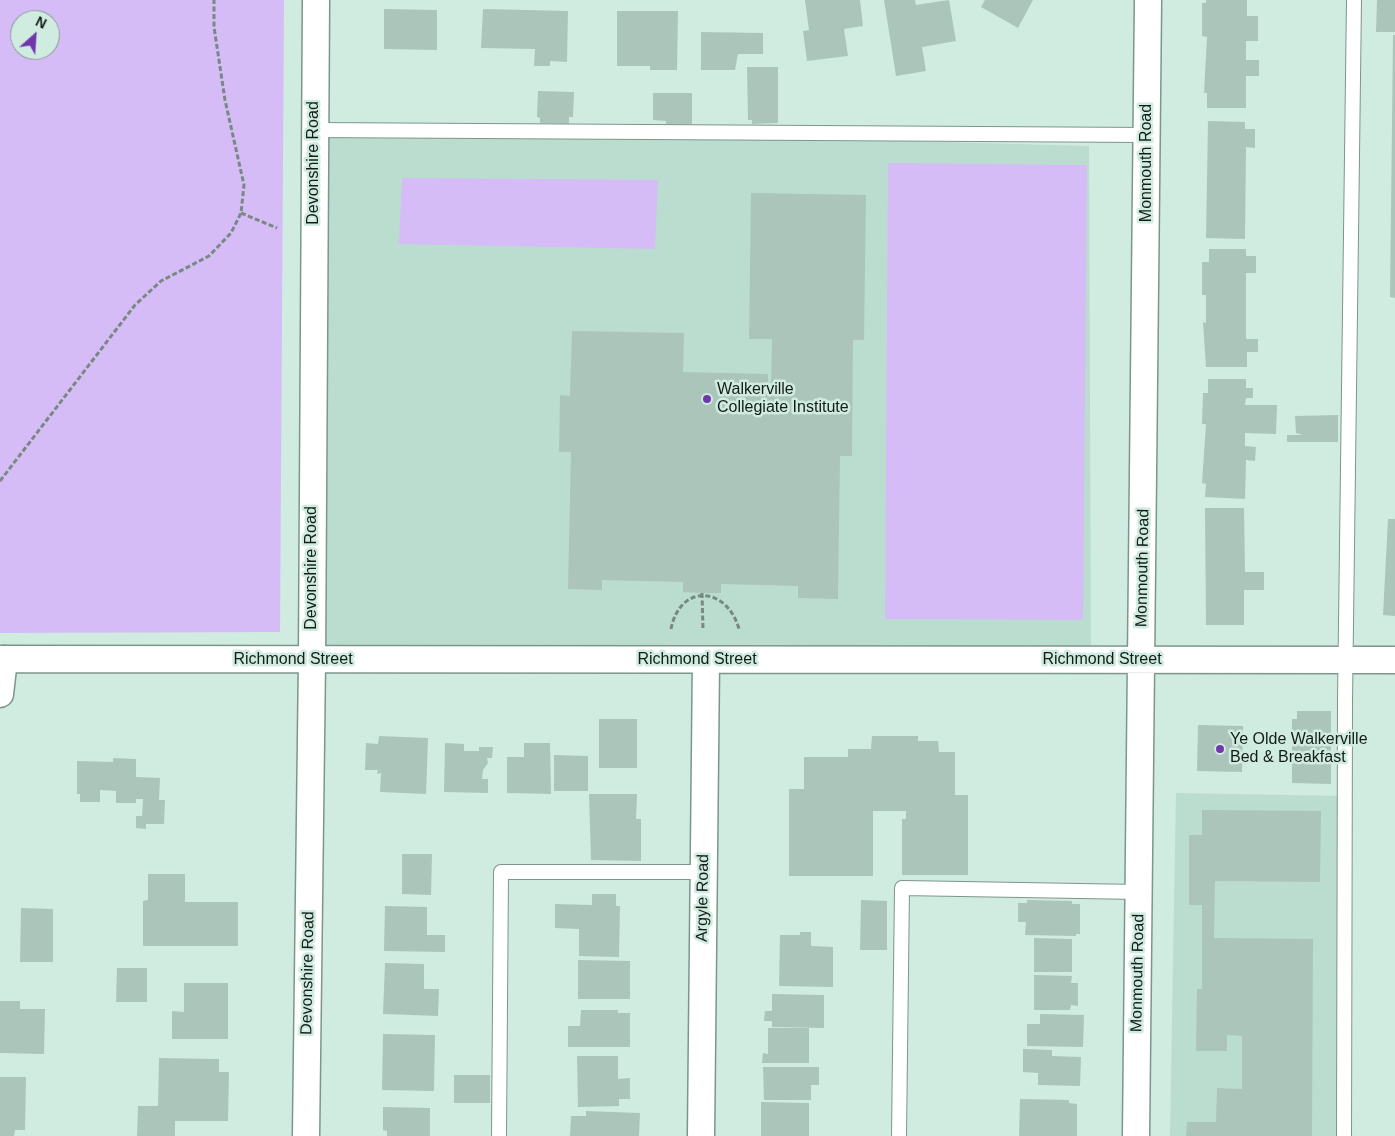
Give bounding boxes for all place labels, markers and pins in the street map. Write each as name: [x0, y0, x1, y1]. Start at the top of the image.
place label: Walkerville Collegiate Institute: [717, 380, 849, 418]
marker: Walkerville Collegiate Institute: [701, 393, 713, 405]
place label: Ye Olde Walkerville Bed & Breakfast: [1230, 730, 1368, 768]
marker: Ye Olde Walkerville Bed & Breakfast: [1214, 743, 1226, 755]

